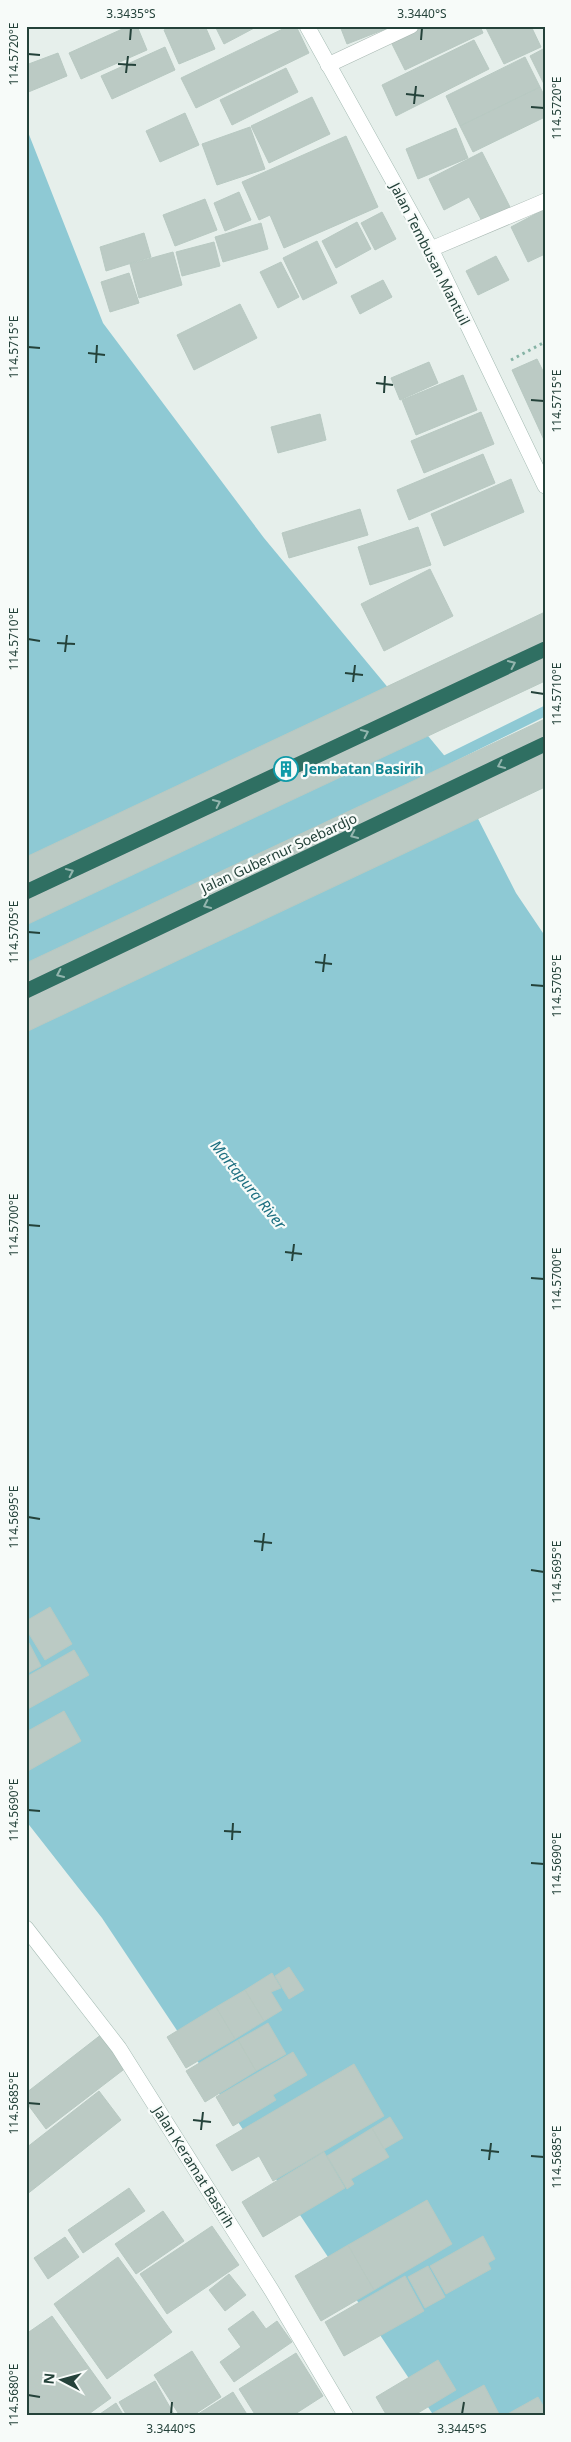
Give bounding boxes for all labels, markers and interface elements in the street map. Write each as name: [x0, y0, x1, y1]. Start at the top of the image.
text: 3.3435°S: [106, 5, 156, 22]
text: 3.3440°S: [397, 5, 447, 22]
text: 114.5720°E: [5, 22, 22, 86]
text: 114.5720°E: [548, 76, 565, 140]
street label: Jalan Tembusan Mantuil: [385, 178, 475, 328]
text: 114.5715°E: [5, 315, 22, 379]
text: 114.5715°E: [548, 369, 565, 433]
text: 114.5710°E: [5, 607, 22, 671]
one-way arrow: [507, 660, 516, 671]
text: 114.5710°E: [548, 662, 565, 726]
one-way arrow: [359, 730, 368, 740]
building icon: Jembatan Basirih: [273, 756, 299, 782]
place label: Jembatan Basirih: [302, 759, 424, 778]
one-way arrow: [497, 759, 506, 769]
one-way arrow: [212, 799, 221, 809]
street label: Jalan Gubernur Soebardjo: [196, 808, 360, 898]
one-way arrow: [350, 829, 359, 839]
one-way arrow: [65, 867, 74, 878]
one-way arrow: [203, 898, 212, 909]
text: 114.5705°E: [5, 900, 22, 964]
text: 114.5705°E: [548, 954, 565, 1018]
one-way arrow: [57, 968, 66, 978]
water label: Martapura River: [207, 1136, 291, 1234]
text: 114.5700°E: [5, 1193, 22, 1257]
text: 114.5700°E: [548, 1247, 565, 1311]
text: 114.5695°E: [5, 1485, 22, 1549]
text: 114.5695°E: [548, 1540, 565, 1604]
text: 114.5690°E: [5, 1778, 22, 1842]
text: 114.5690°E: [548, 1832, 565, 1896]
text: 114.5685°E: [5, 2071, 22, 2135]
street label: Jalan Keramat Basirih: [148, 2101, 240, 2231]
text: 114.5685°E: [548, 2125, 565, 2189]
north arrow: [38, 2354, 88, 2404]
text: 114.5680°E: [5, 2363, 22, 2427]
text: N: [39, 2372, 59, 2385]
text: 3.3440°S: [146, 2420, 196, 2437]
text: 3.3445°S: [437, 2420, 487, 2437]

